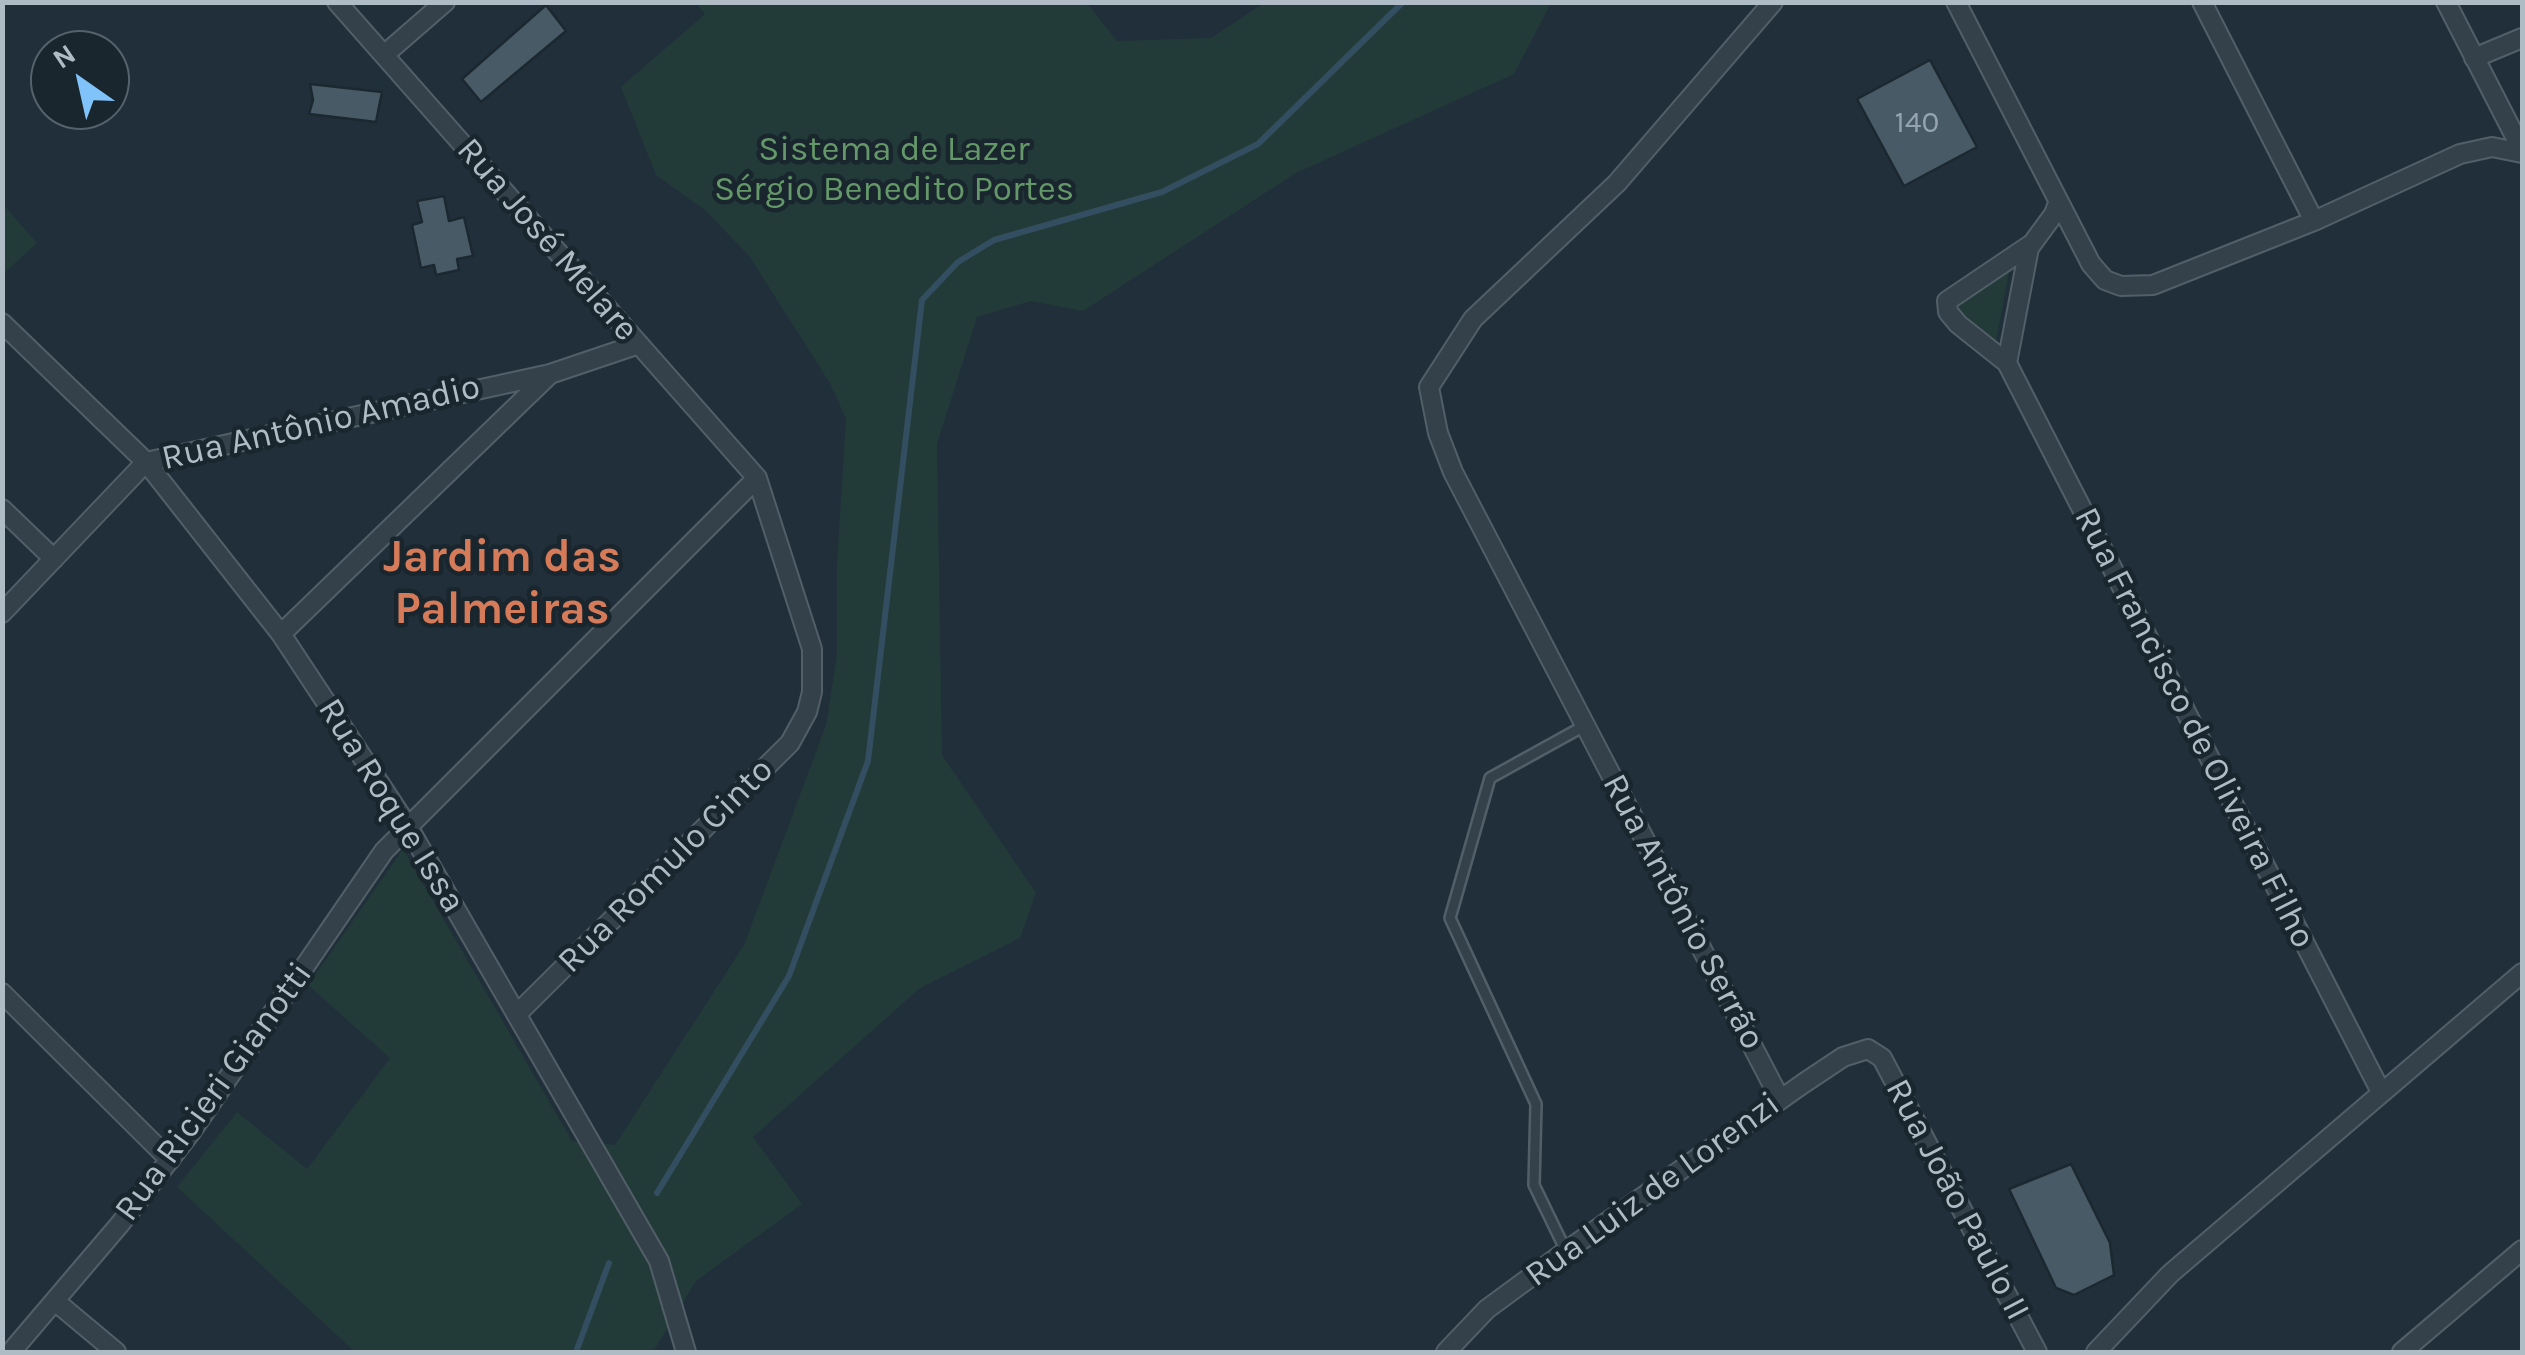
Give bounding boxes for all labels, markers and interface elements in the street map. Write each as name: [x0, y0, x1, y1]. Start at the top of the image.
north arrow: [30, 30, 130, 130]
text: N: [47, 37, 82, 76]
house number: 140: [1895, 105, 1939, 141]
park label: Sistema de Lazer Sérgio Benedito Portes: [714, 129, 1074, 211]
street label: Rua José Melare: [447, 130, 647, 350]
street label: Rua Antônio Amadio: [158, 366, 484, 480]
street label: Rua Francisco de Oliveira Filho: [2064, 501, 2324, 955]
district label: Jardim das Palmeiras: [383, 531, 621, 637]
street label: Rua Roque Issa: [308, 691, 474, 921]
street label: Rua Romulo Cinto: [550, 750, 782, 982]
street label: Rua Antônio Serrão: [1593, 767, 1773, 1057]
street label: Rua Ricieri Gianotti: [106, 955, 322, 1229]
street label: Rua João Paulo II: [1876, 1072, 2038, 1328]
street label: Rua Luiz de Lorenzi: [1518, 1084, 1788, 1296]

